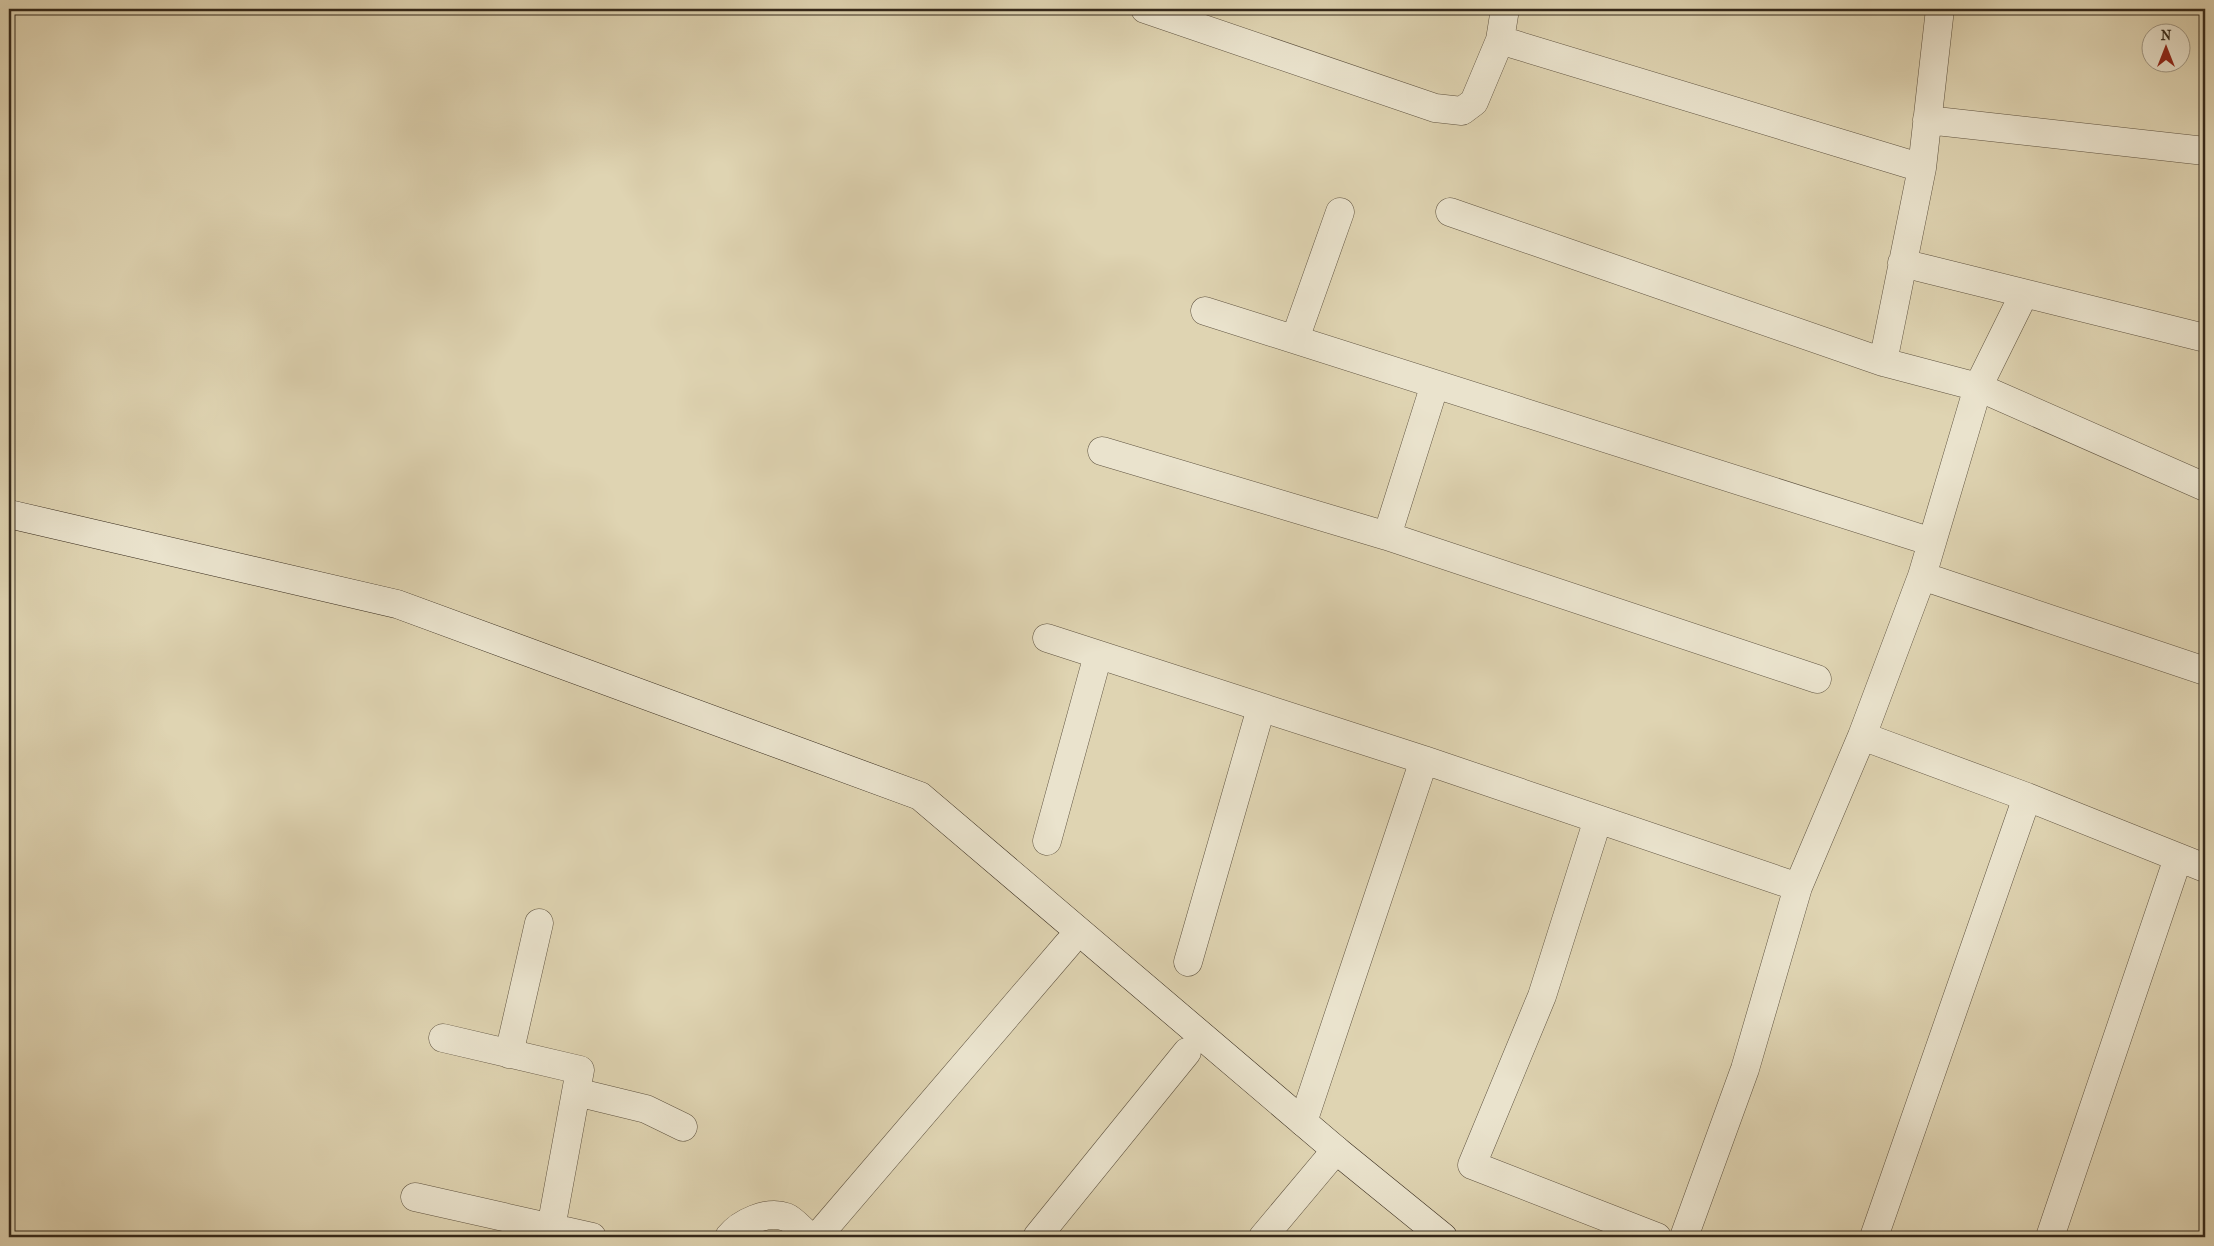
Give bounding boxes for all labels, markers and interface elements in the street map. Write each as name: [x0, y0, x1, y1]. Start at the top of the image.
north arrow: [2142, 22, 2192, 72]
text: N: [2161, 27, 2172, 44]

